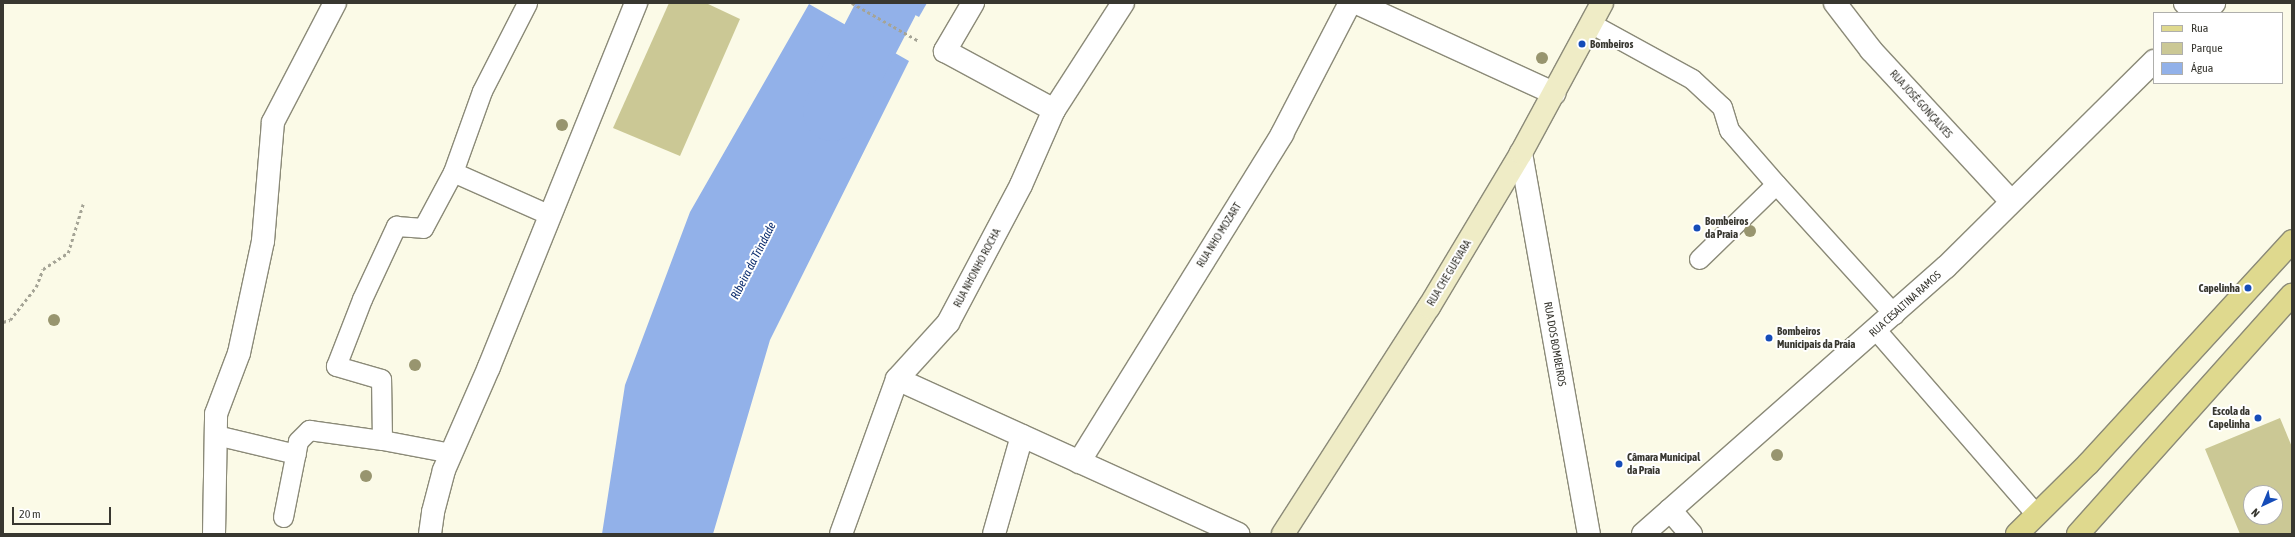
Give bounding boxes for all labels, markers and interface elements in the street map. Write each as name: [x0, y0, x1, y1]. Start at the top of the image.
legend: [2153, 12, 2283, 84]
text: Rua: [2191, 21, 2208, 35]
place label: Bombeiros: [1590, 37, 1633, 51]
marker: Bombeiros: [1577, 39, 1587, 49]
text: Parque: [2191, 41, 2223, 55]
text: Água: [2191, 61, 2213, 75]
street label: RUA JOSÉ GONÇALVES: [1887, 67, 1955, 141]
street label: RUA NHO MOZART: [1194, 200, 1244, 270]
place label: Bombeiros da Praia: [1705, 215, 1748, 241]
water label: Ribeira da Trindade: [728, 220, 780, 302]
marker: Bombeiros da Praia: [1692, 223, 1702, 233]
street label: RUA NHONHO ROCHA: [951, 226, 1003, 310]
street label: RUA CHE GUEVARA: [1424, 238, 1474, 308]
street label: RUA CESALTINA RAMOS: [1866, 268, 1944, 340]
place label: Capelinha: [2198, 281, 2240, 295]
marker: Capelinha: [2243, 283, 2253, 293]
street label: RUA DOS BOMBEIROS: [1541, 301, 1569, 387]
place label: Bombeiros Municipais da Praia: [1777, 325, 1855, 351]
marker: Bombeiros Municipais da Praia: [1764, 333, 1774, 343]
place label: Escola da Capelinha: [2208, 405, 2250, 431]
marker: Escola da Capelinha: [2253, 413, 2263, 423]
place label: Câmara Municipal da Praia: [1627, 451, 1700, 477]
marker: Câmara Municipal da Praia: [1614, 459, 1624, 469]
north arrow: [2243, 485, 2283, 525]
scale bar: [14, 499, 113, 525]
text: N: [2249, 506, 2262, 519]
text: 20 m: [19, 507, 41, 521]

